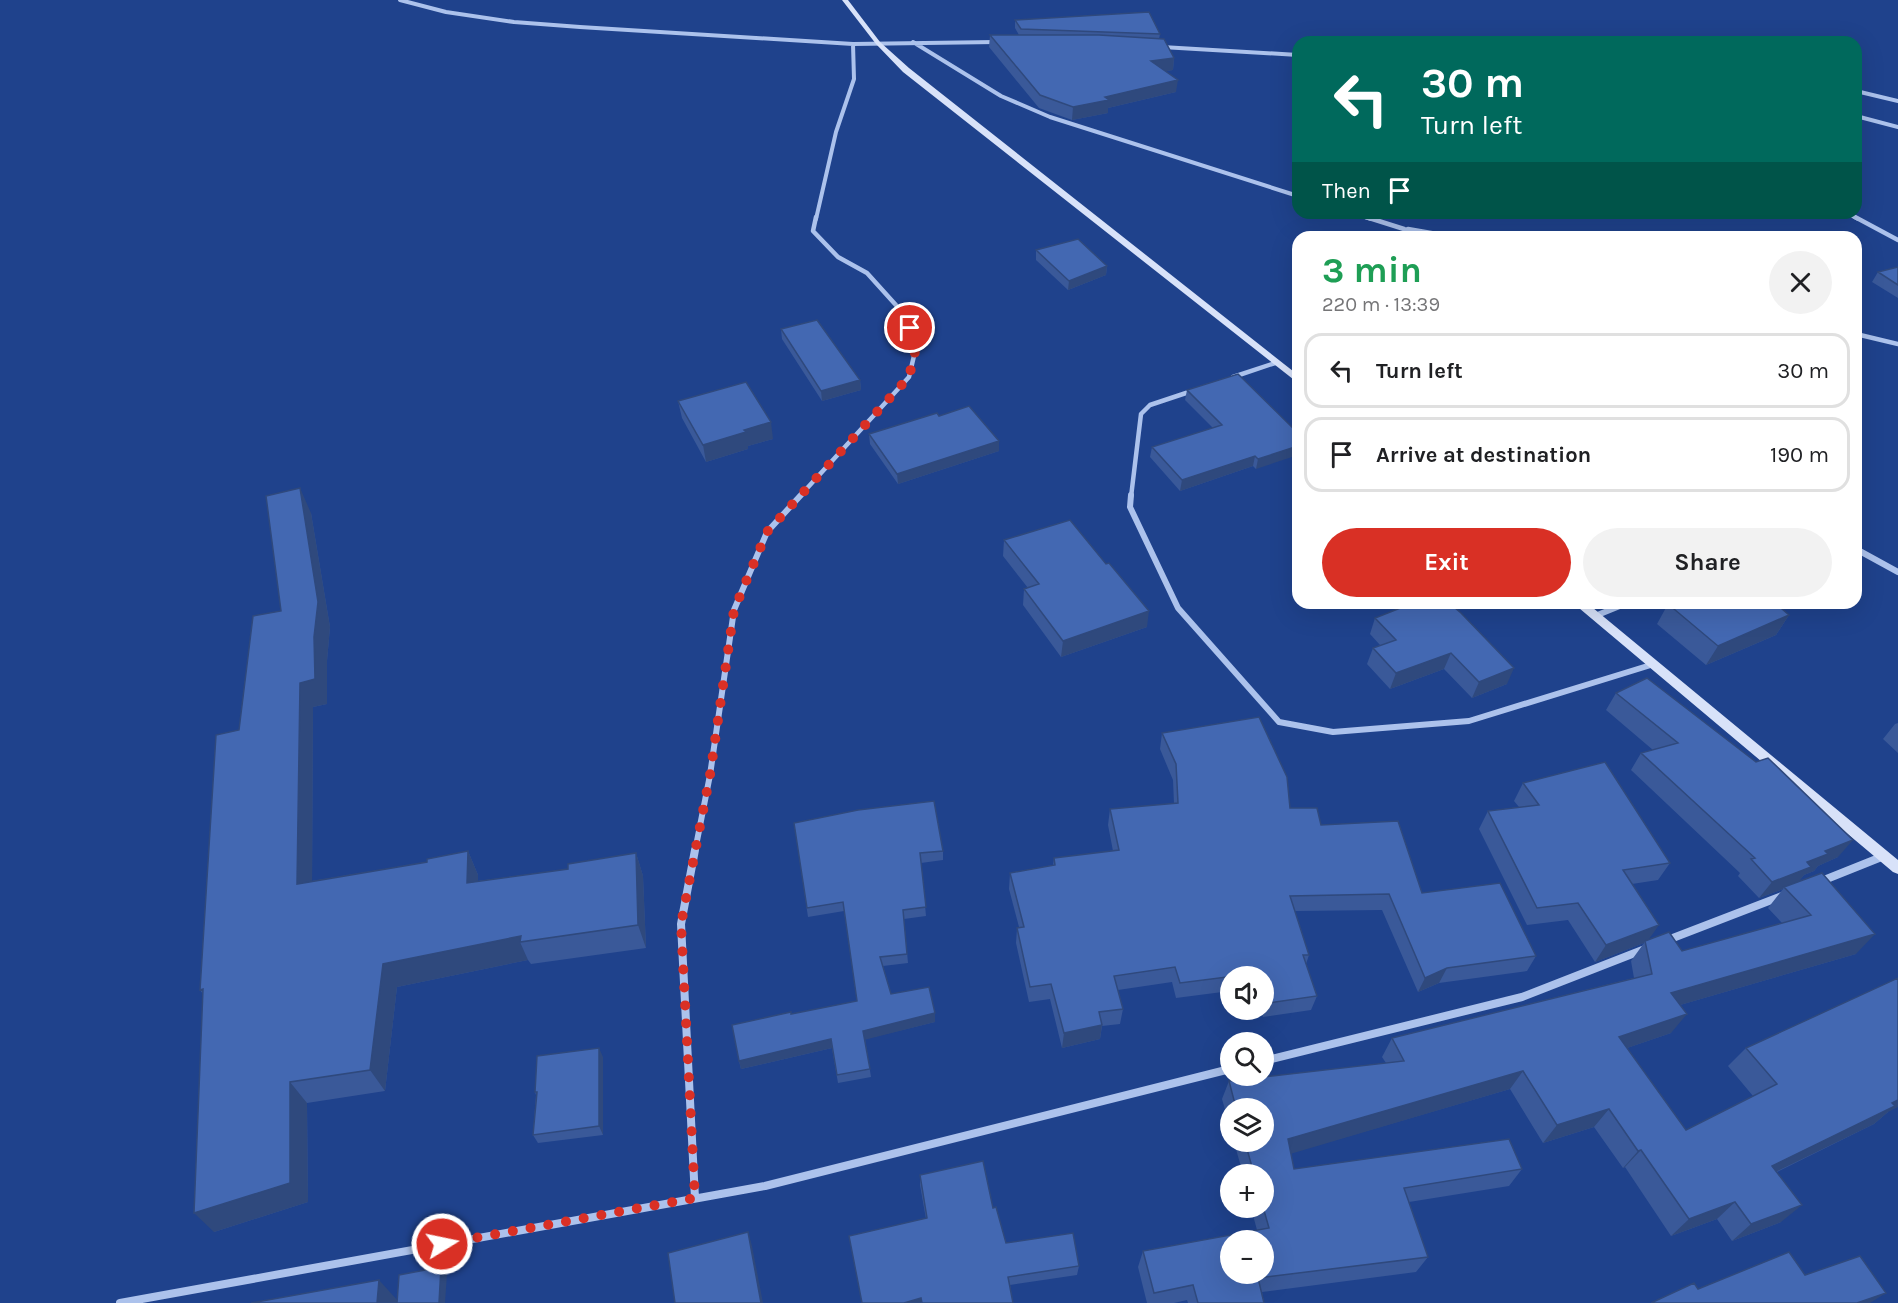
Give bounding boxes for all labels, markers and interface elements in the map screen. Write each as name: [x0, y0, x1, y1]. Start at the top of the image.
text: 30 m: [1421, 58, 1524, 108]
icon: left: [1322, 60, 1400, 138]
text: Turn left: [1421, 109, 1522, 141]
icon: arrive: [1383, 174, 1416, 207]
text: Then: [1322, 178, 1371, 204]
text: 3 min: [1322, 249, 1422, 291]
button: close: [1769, 251, 1832, 314]
text: 220 m · 13:39: [1322, 293, 1440, 316]
pin: [884, 302, 935, 353]
icon: arrive: [893, 311, 926, 344]
icon: left: [1325, 354, 1358, 387]
text: Turn left: [1376, 358, 1463, 384]
text: 30 m: [1777, 358, 1829, 384]
icon: arrive: [1325, 438, 1358, 471]
text: Arrive at destination: [1376, 442, 1591, 468]
text: 190 m: [1770, 442, 1829, 468]
button: Exit: [1322, 528, 1571, 597]
button: Share: [1583, 528, 1832, 597]
map controls: [1220, 966, 1274, 1284]
button: sound: [1220, 966, 1274, 1020]
button: search: [1220, 1032, 1274, 1086]
button: layers: [1220, 1098, 1274, 1152]
button: +: [1220, 1164, 1274, 1218]
position arrow: [410, 1212, 474, 1276]
button: −: [1220, 1230, 1274, 1284]

